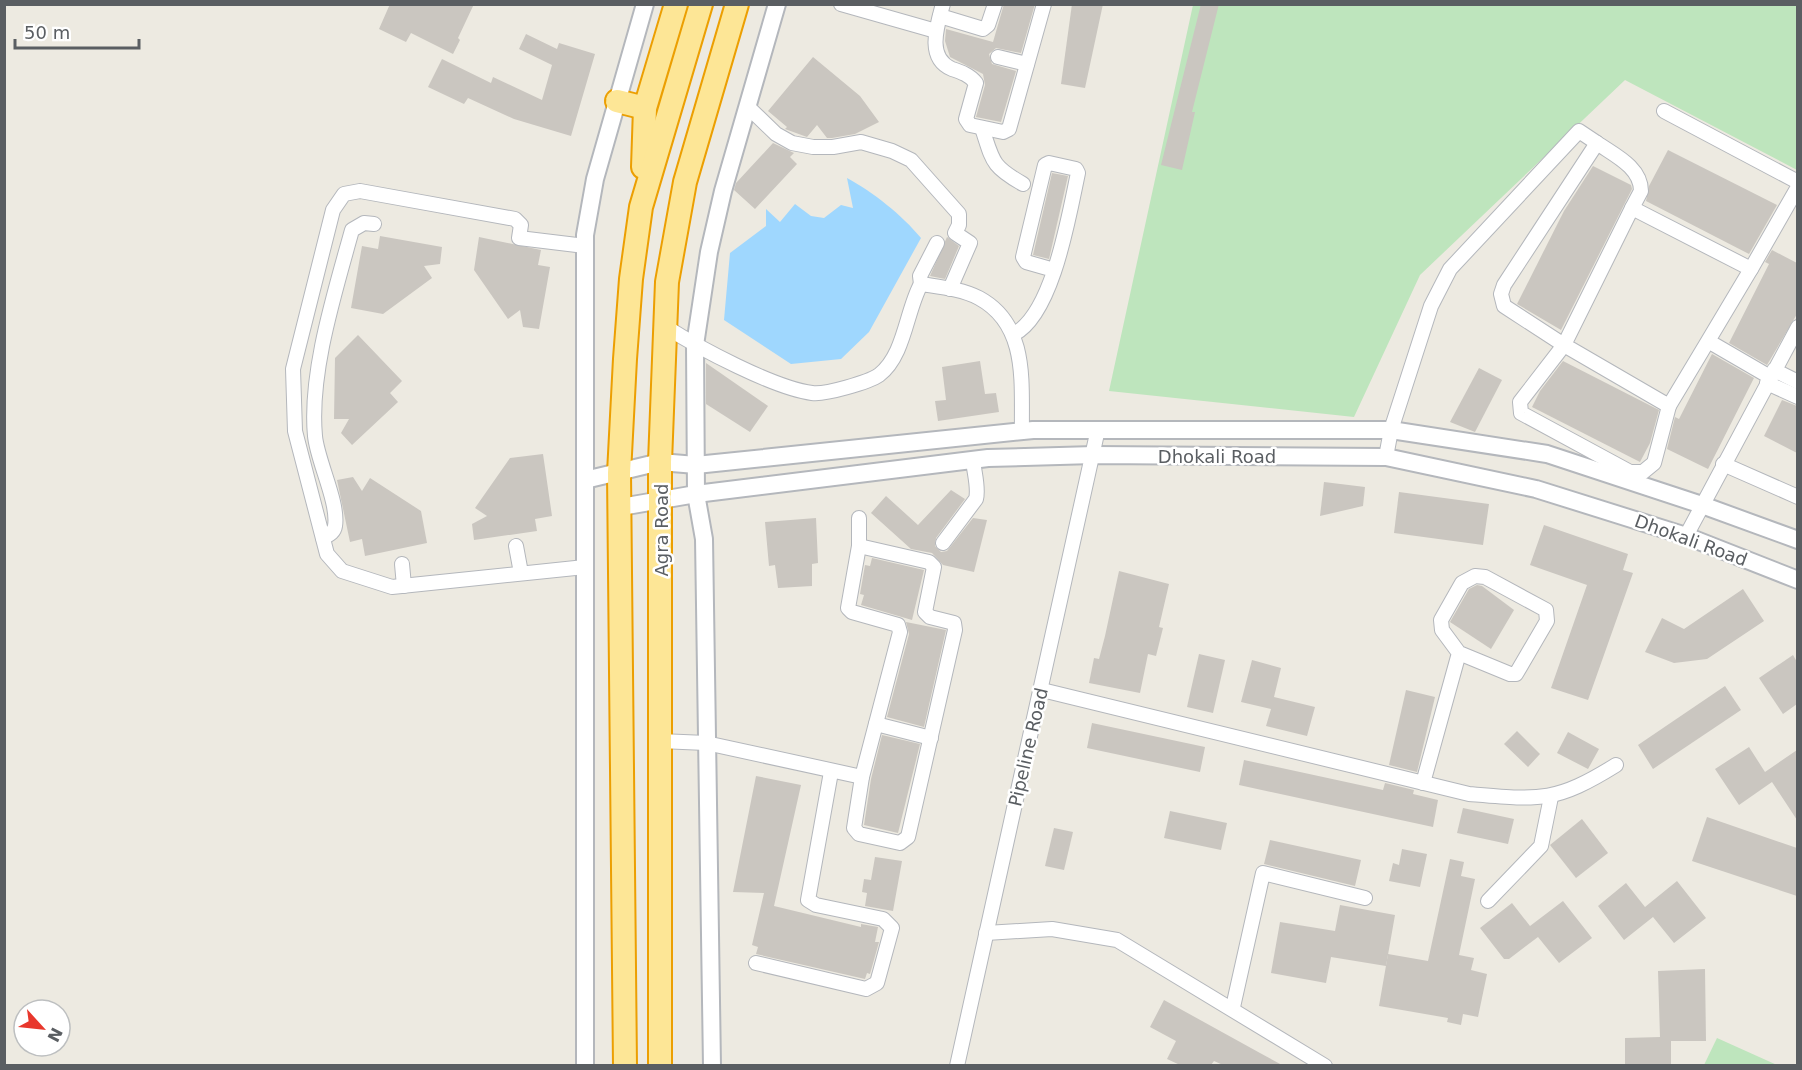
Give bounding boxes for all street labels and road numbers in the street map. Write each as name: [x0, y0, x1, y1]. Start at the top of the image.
street label: Dhokali Road: [1158, 446, 1276, 467]
street label: Agra Road: [651, 483, 672, 577]
street label: Dhokali Road: [1632, 510, 1750, 570]
street label: Pipeline Road: [1004, 686, 1052, 808]

